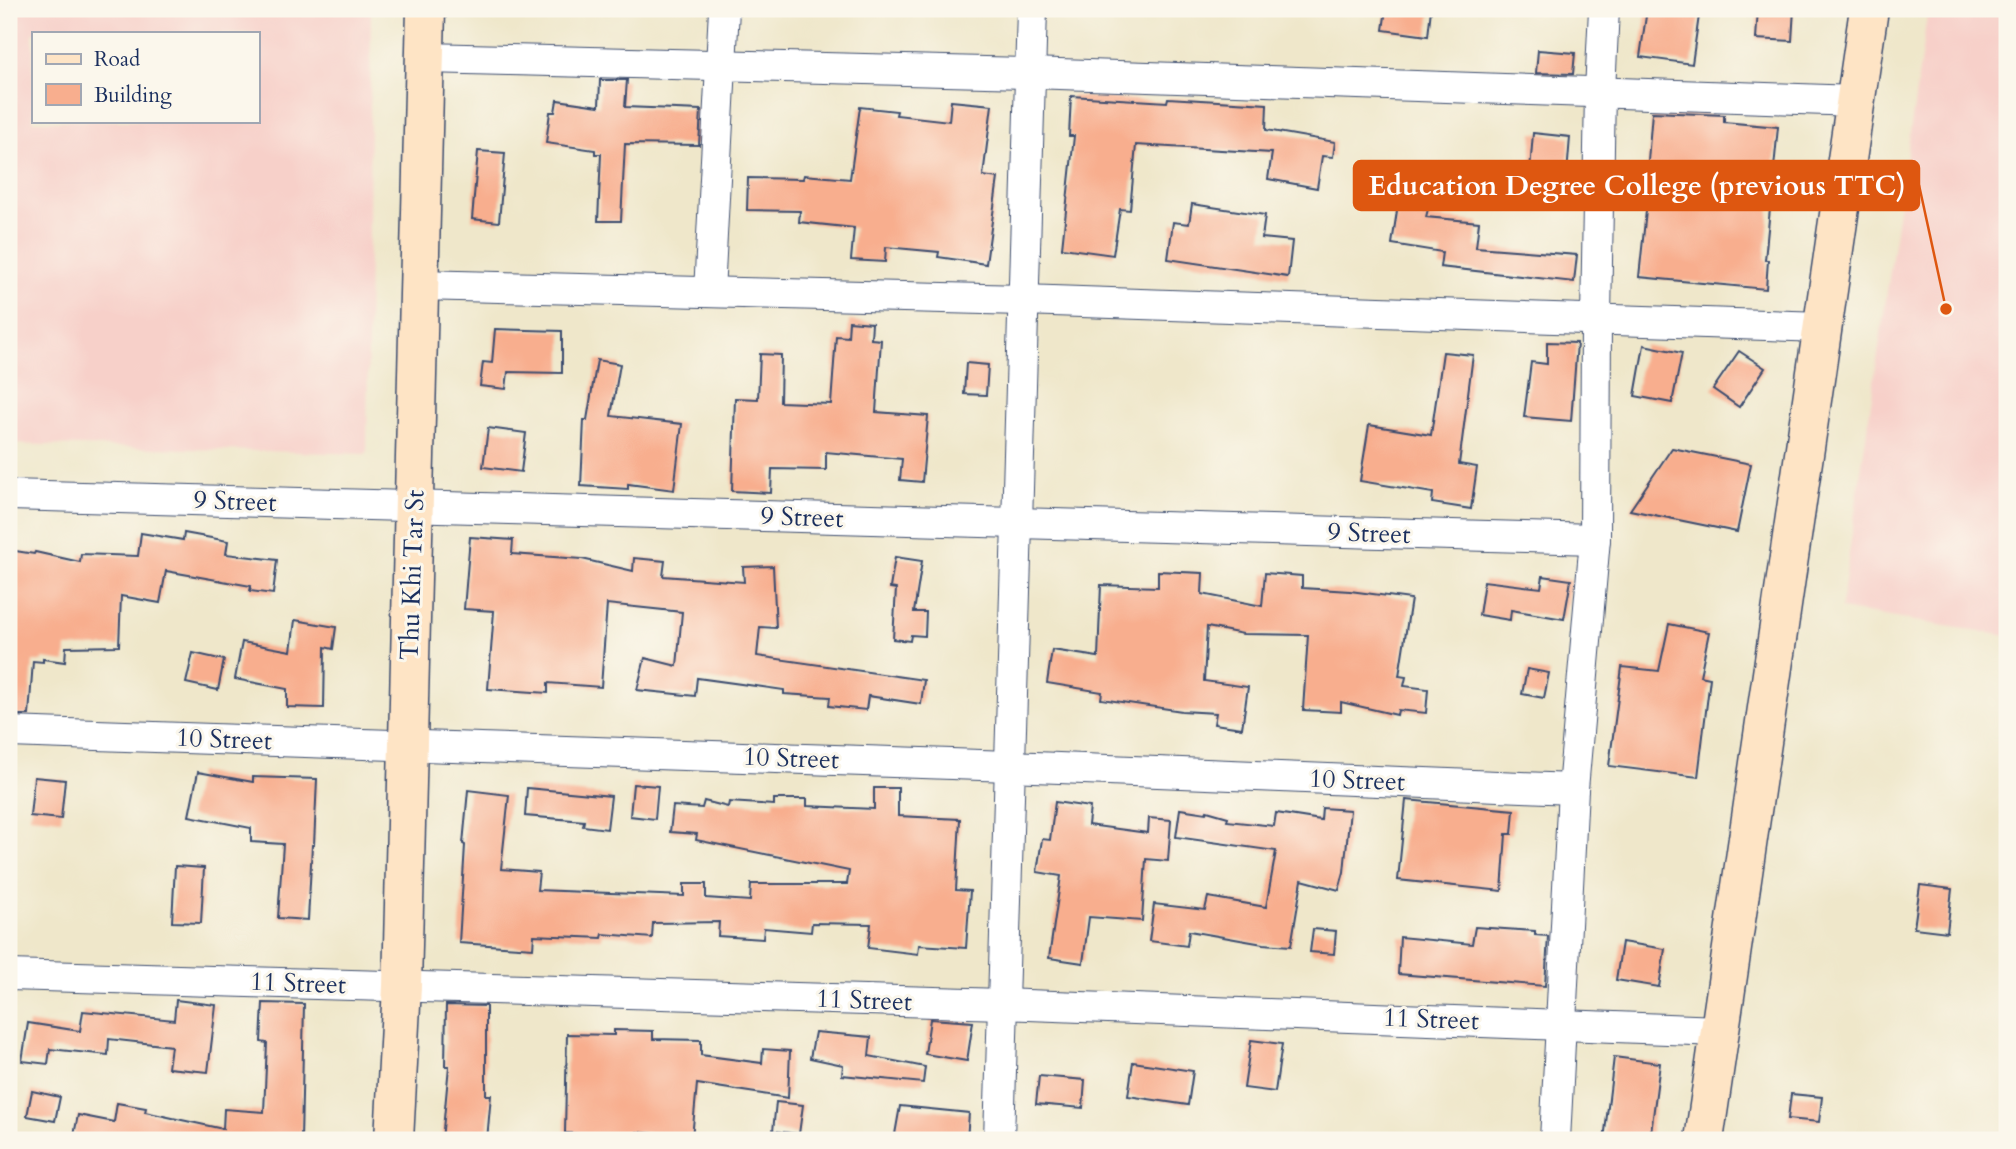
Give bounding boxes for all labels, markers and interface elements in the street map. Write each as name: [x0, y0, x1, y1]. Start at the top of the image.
legend: [32, 32, 259, 122]
text: Road: [94, 45, 140, 74]
text: Building: [94, 81, 172, 110]
callout: Education Degree College (previous TTC): [1354, 161, 1919, 210]
text: Education Degree College (previous TTC): [1368, 167, 1906, 205]
street label: 9 Street: [193, 482, 277, 520]
street label: Thu Khi Tar St: [392, 489, 432, 661]
street label: 9 Street: [760, 498, 844, 536]
street label: 9 Street: [1327, 514, 1411, 552]
street label: 10 Street: [175, 720, 273, 758]
street label: 10 Street: [742, 739, 840, 777]
street label: 10 Street: [1308, 761, 1406, 799]
street label: 11 Street: [249, 964, 347, 1002]
street label: 11 Street: [815, 981, 913, 1019]
street label: 11 Street: [1382, 1000, 1480, 1038]

